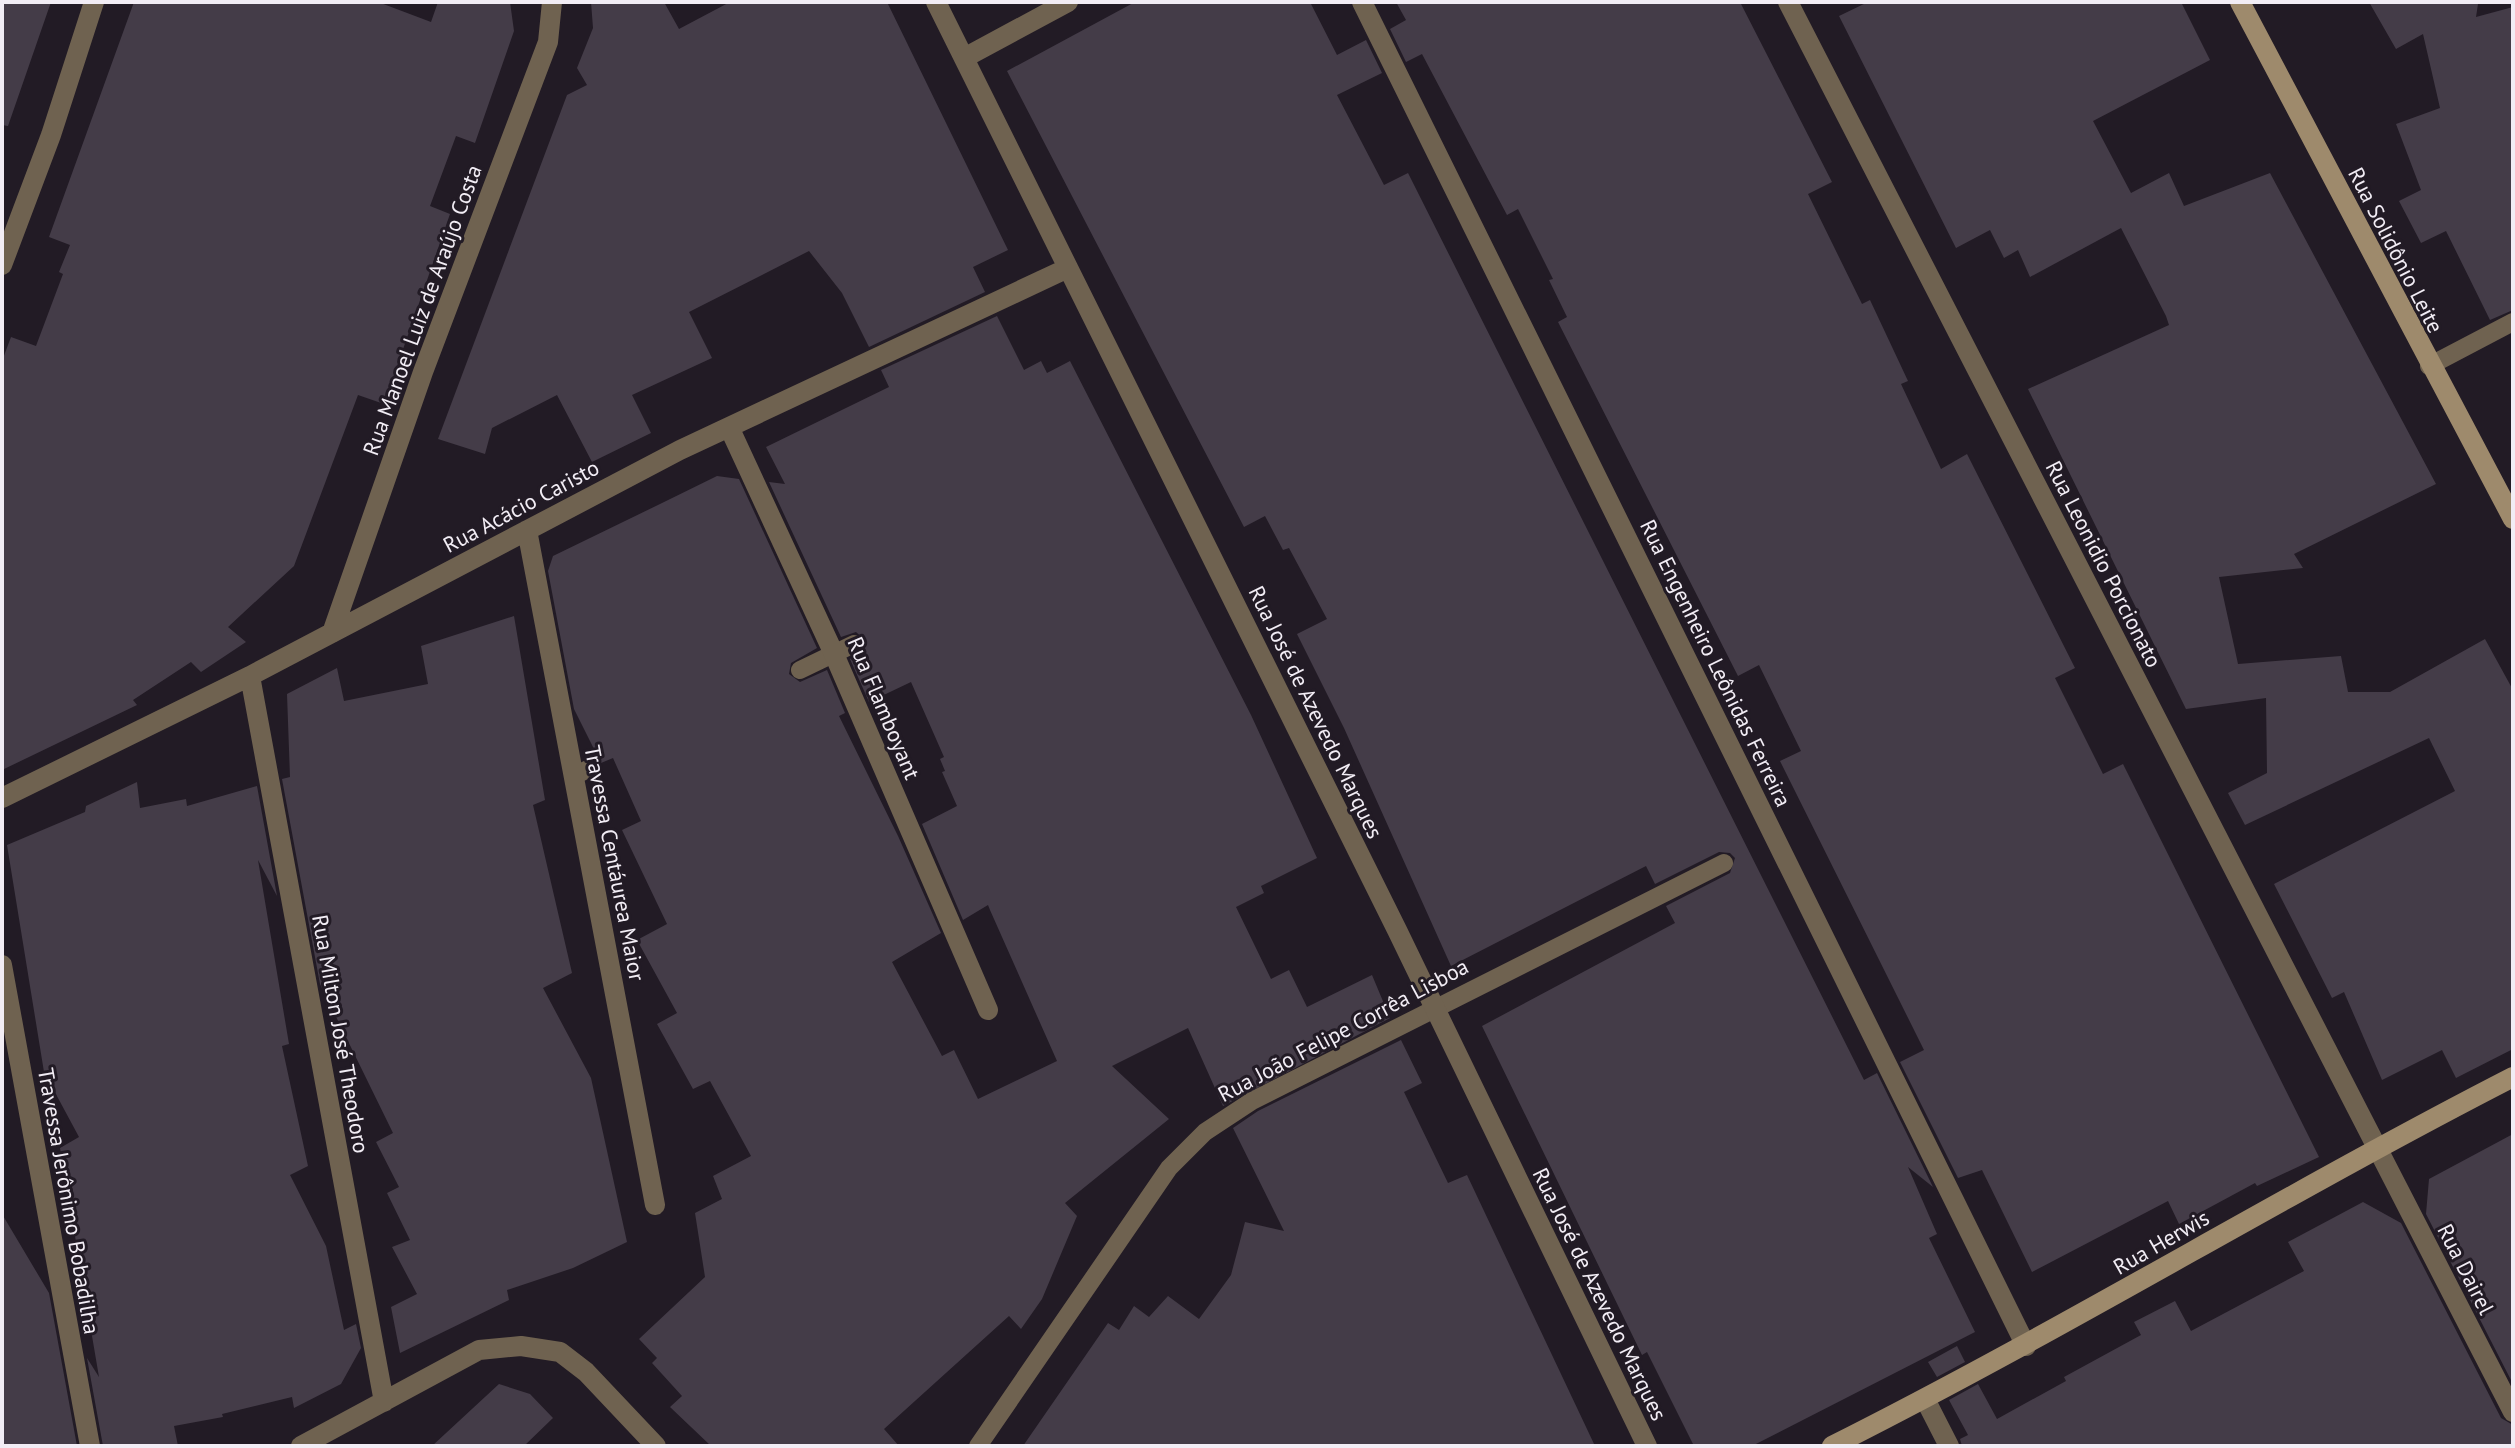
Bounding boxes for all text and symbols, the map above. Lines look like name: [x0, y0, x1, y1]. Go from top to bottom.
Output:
street label: Rua Manoel Luiz de Araújo Costa: [356, 161, 488, 459]
street label: Rua Solidônio Leite: [2342, 163, 2450, 337]
street label: Rua Acácio Caristo: [438, 453, 604, 559]
street label: Rua Leonidio Porcionato: [2040, 456, 2168, 672]
street label: Rua Engenheiro Leônidas Ferreira: [1634, 515, 1798, 811]
street label: Rua José de Azevedo Marques: [1243, 581, 1389, 843]
street label: Rua Flamboyant: [841, 632, 927, 784]
street label: Travessa Centáurea Maior: [578, 743, 652, 984]
street label: Rua Milton José Theodoro: [306, 912, 376, 1156]
street label: Rua João Felipe Corrêa Lisboa: [1213, 952, 1473, 1108]
street label: Travessa Jerônimo Bobadilha: [32, 1066, 106, 1336]
street label: Rua José de Azevedo Marques: [1527, 1163, 1673, 1425]
street label: Rua Herwis: [2108, 1203, 2214, 1281]
street label: Rua Dairel: [2431, 1219, 2501, 1319]

